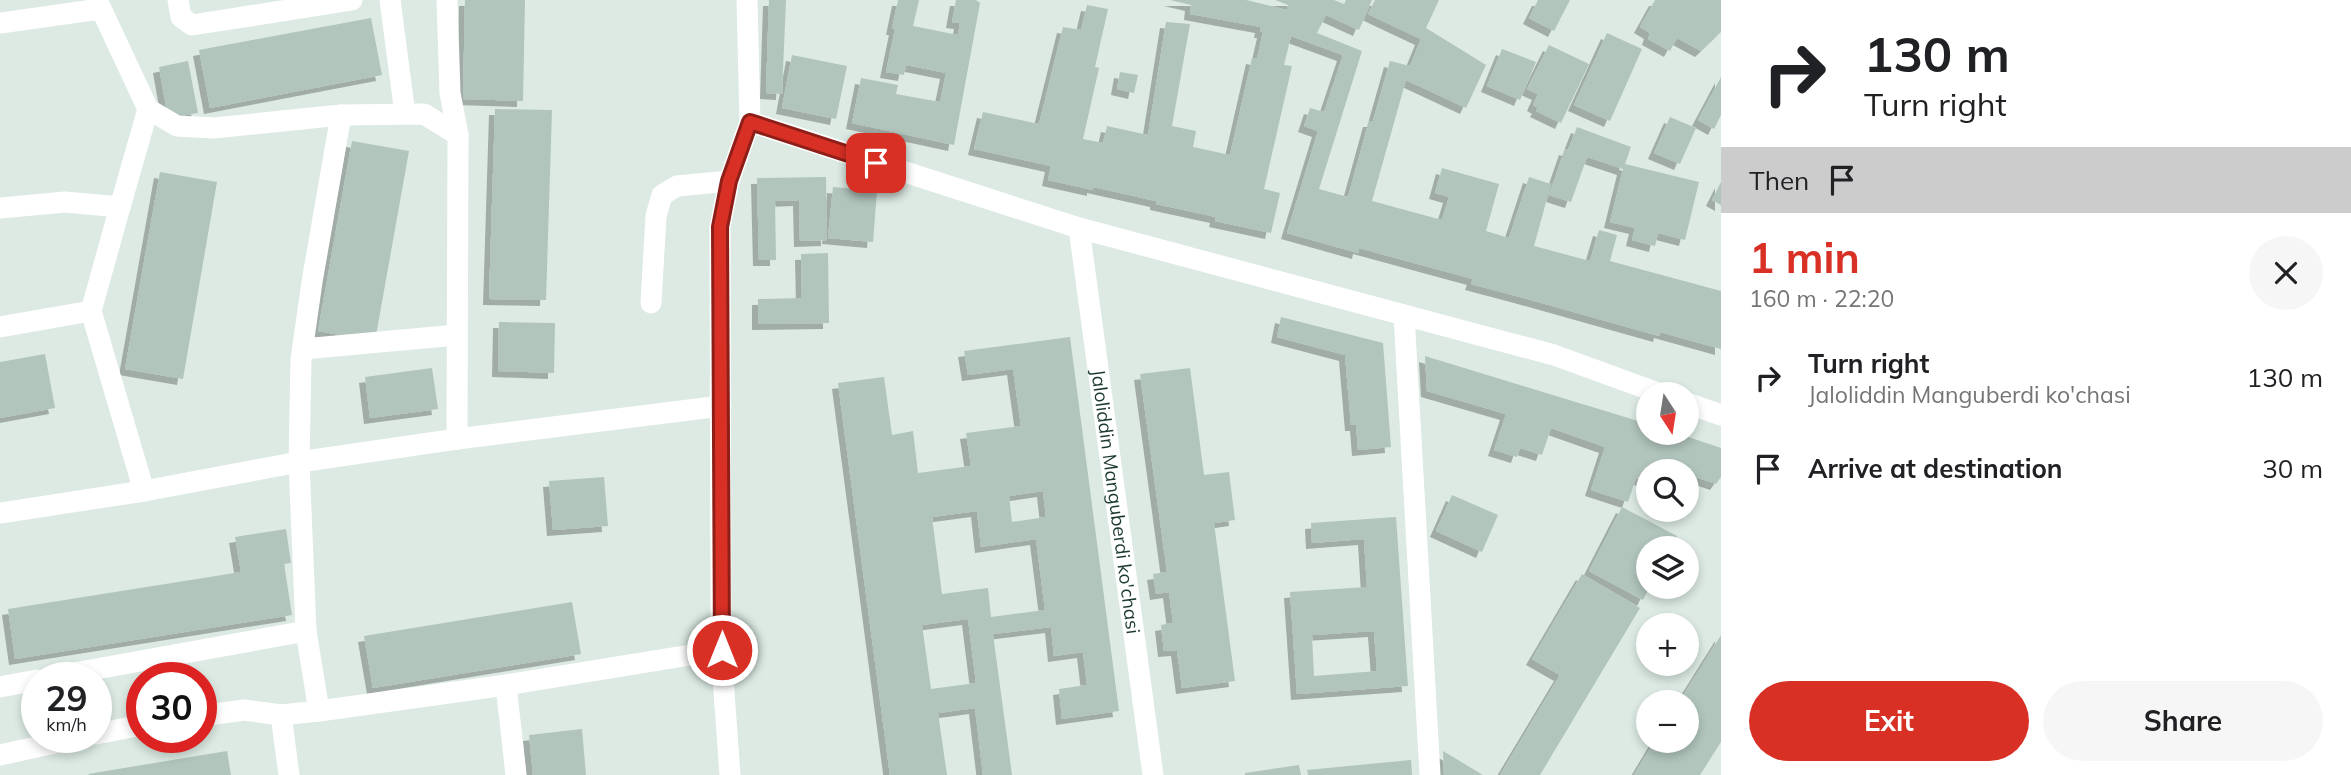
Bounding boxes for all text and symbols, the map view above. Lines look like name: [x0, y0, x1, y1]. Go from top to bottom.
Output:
text: 130 m: [1864, 23, 2010, 84]
icon: right: [1749, 28, 1840, 119]
text: Turn right: [1864, 84, 2007, 124]
pin: [846, 133, 906, 193]
icon: arrive: [857, 144, 895, 182]
icon: arrive: [1823, 161, 1861, 199]
text: Then: [1749, 164, 1809, 197]
text: 1 min: [1749, 231, 1860, 284]
button: close: [2249, 236, 2323, 310]
text: 160 m · 22:20: [1749, 284, 1894, 313]
text: Turn right: [1808, 347, 1929, 380]
icon: right: [1749, 359, 1787, 397]
text: 130 m: [2247, 361, 2323, 394]
street label: Jaloliddin Manguberdi ko'chasi: [1086, 368, 1146, 635]
text: Jaloliddin Manguberdi ko'chasi: [1808, 380, 2131, 409]
north arrow: [1636, 382, 1699, 444]
map controls: [1636, 382, 1699, 753]
icon: arrive: [1749, 450, 1787, 488]
text: Arrive at destination: [1808, 452, 2063, 485]
text: 30 m: [2262, 452, 2323, 485]
button: search: [1636, 459, 1699, 522]
button: layers: [1636, 536, 1699, 599]
position arrow: [685, 613, 759, 687]
button: +: [1636, 613, 1699, 676]
speed limit sign: 30: [126, 662, 217, 753]
text: 29: [45, 676, 88, 720]
button: Exit: [1749, 681, 2029, 761]
button: Share: [2043, 681, 2323, 761]
button: −: [1636, 690, 1699, 753]
text: km/h: [46, 713, 87, 736]

